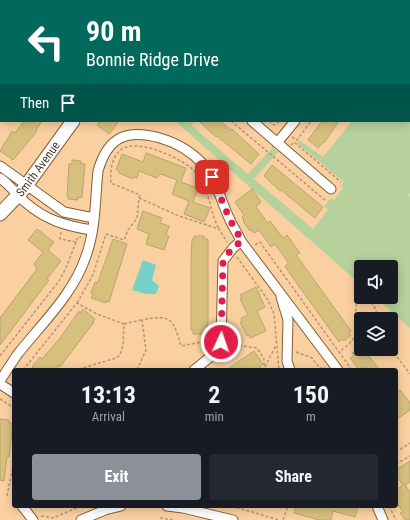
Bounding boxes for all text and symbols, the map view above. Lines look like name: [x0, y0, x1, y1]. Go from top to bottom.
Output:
text: 90 m: [86, 15, 142, 48]
icon: left: [20, 16, 72, 68]
text: Bonnie Ridge Drive: [86, 49, 219, 70]
icon: arrive: [57, 92, 79, 114]
text: Then: [20, 94, 49, 112]
street label: Smith Avenue: [13, 139, 63, 200]
pin: [195, 160, 229, 194]
icon: arrive: [201, 166, 223, 188]
map controls: [354, 260, 398, 356]
button: sound: [354, 260, 398, 304]
button: layers: [354, 312, 398, 356]
position arrow: [200, 321, 242, 363]
text: 13:13: [81, 381, 136, 409]
text: 2: [208, 381, 220, 409]
text: 150: [293, 381, 329, 409]
text: Arrival: [92, 409, 125, 424]
text: min: [205, 409, 224, 424]
text: m: [306, 409, 316, 424]
button: Exit: [32, 454, 201, 500]
button: Share: [209, 454, 378, 500]

